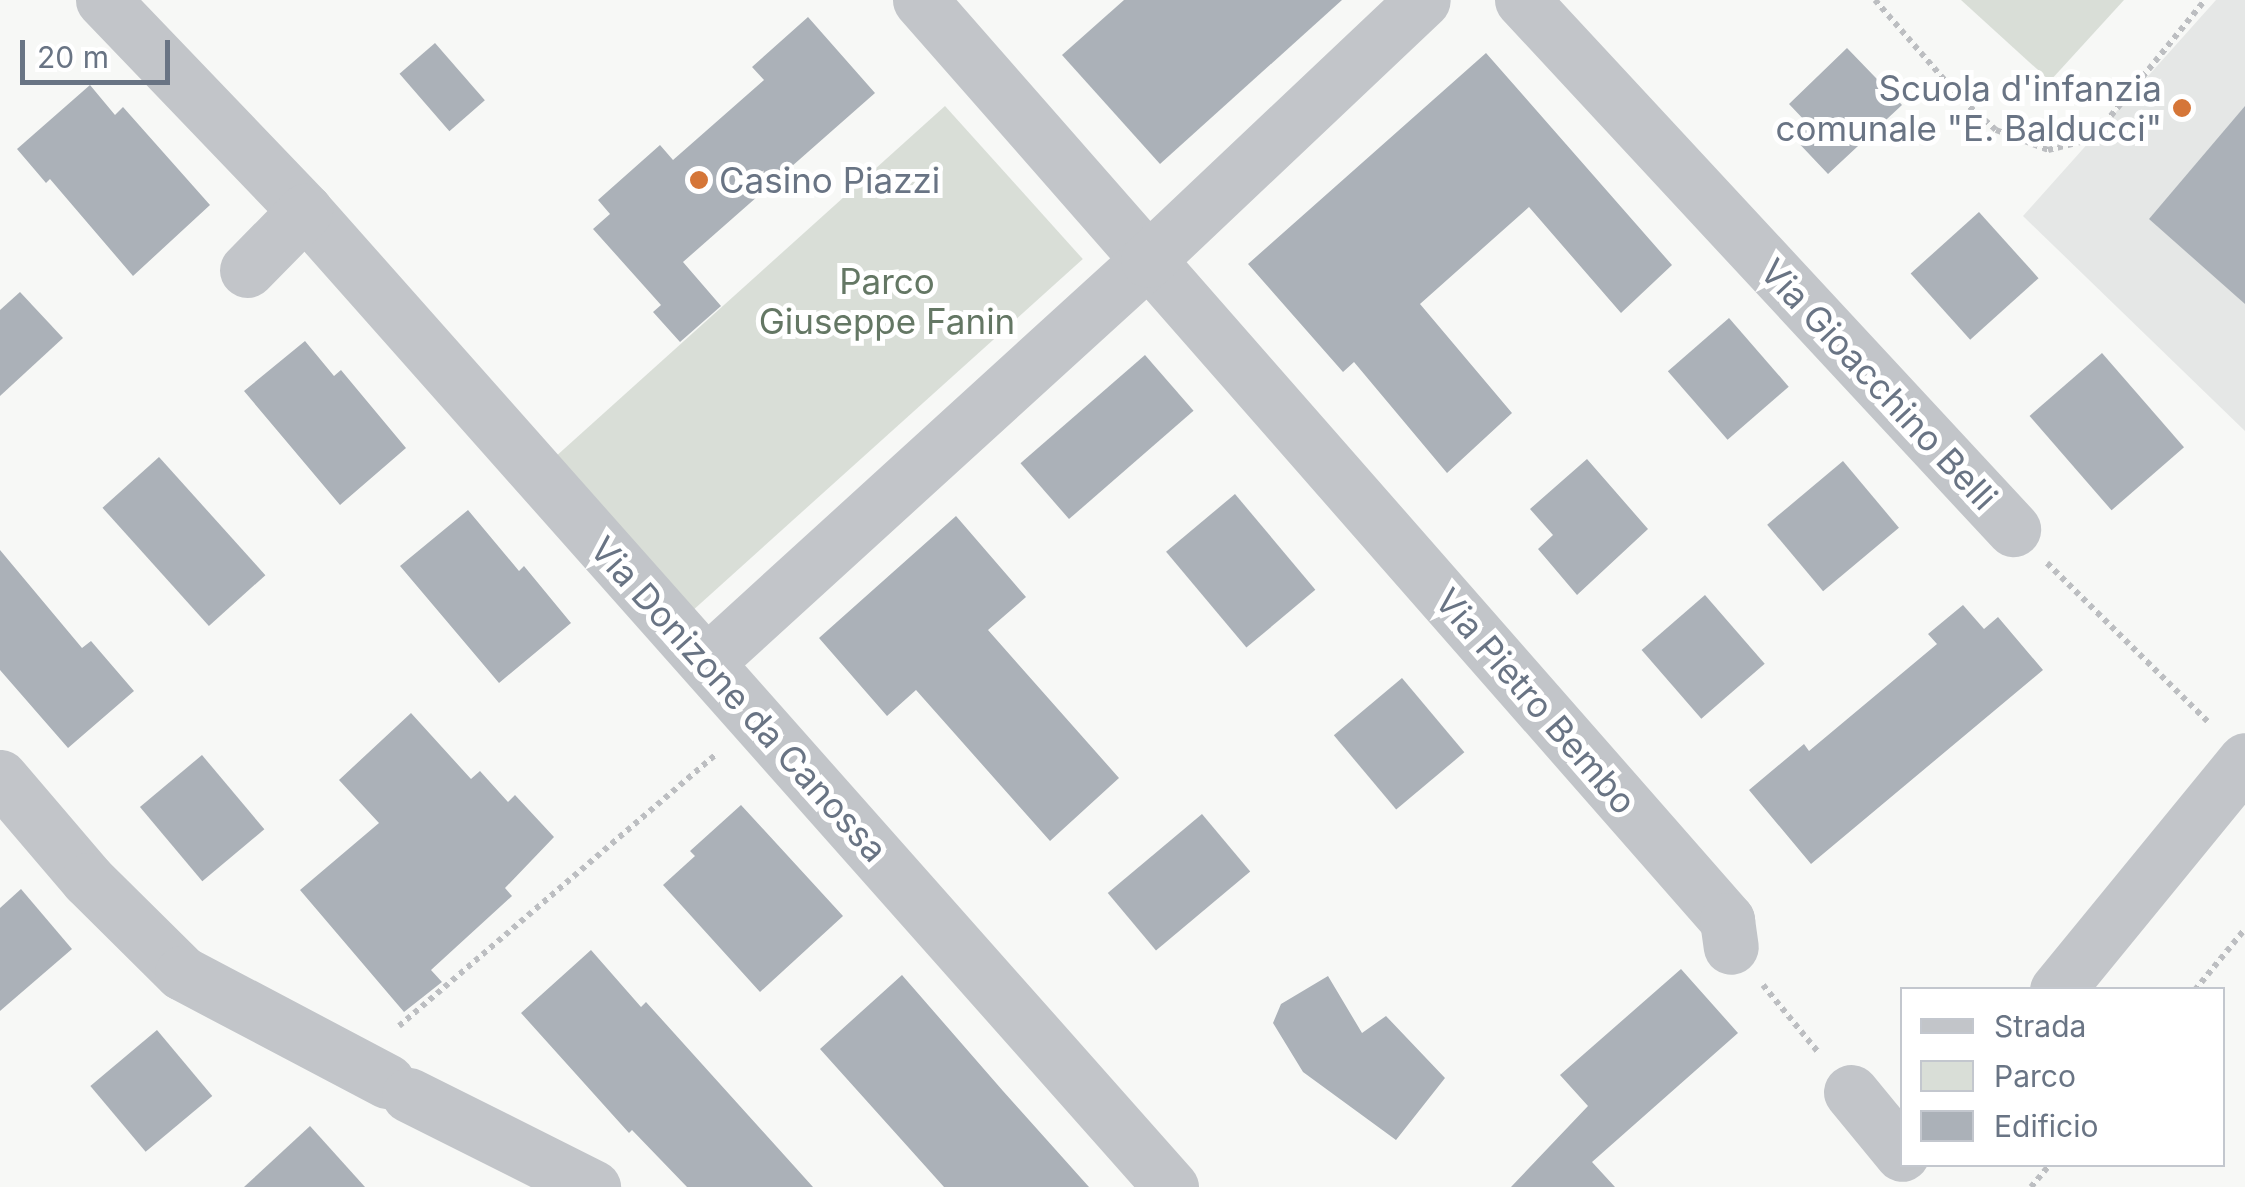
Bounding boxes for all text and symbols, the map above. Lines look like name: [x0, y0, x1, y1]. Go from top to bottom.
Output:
scale bar: [25, 20, 175, 82]
text: 20 m: [37, 39, 109, 75]
place label: Scuola d'infanzia comunale "E. Balducci": [1775, 67, 2162, 149]
marker: Scuola d'infanzia comunale "E. Balducci": [2171, 97, 2193, 119]
place label: Casino Piazzi: [719, 159, 940, 201]
marker: Casino Piazzi: [688, 169, 710, 191]
street label: Via Gioacchino Belli: [1752, 250, 2006, 518]
park label: Parco Giuseppe Fanin: [759, 260, 1015, 342]
street label: Via Donizone da Canossa: [582, 528, 896, 870]
street label: Via Pietro Bembo: [1427, 580, 1645, 822]
legend: [1900, 987, 2225, 1167]
text: Strada: [1994, 1008, 2086, 1044]
text: Parco: [1994, 1058, 2076, 1094]
text: Edificio: [1994, 1108, 2098, 1144]

